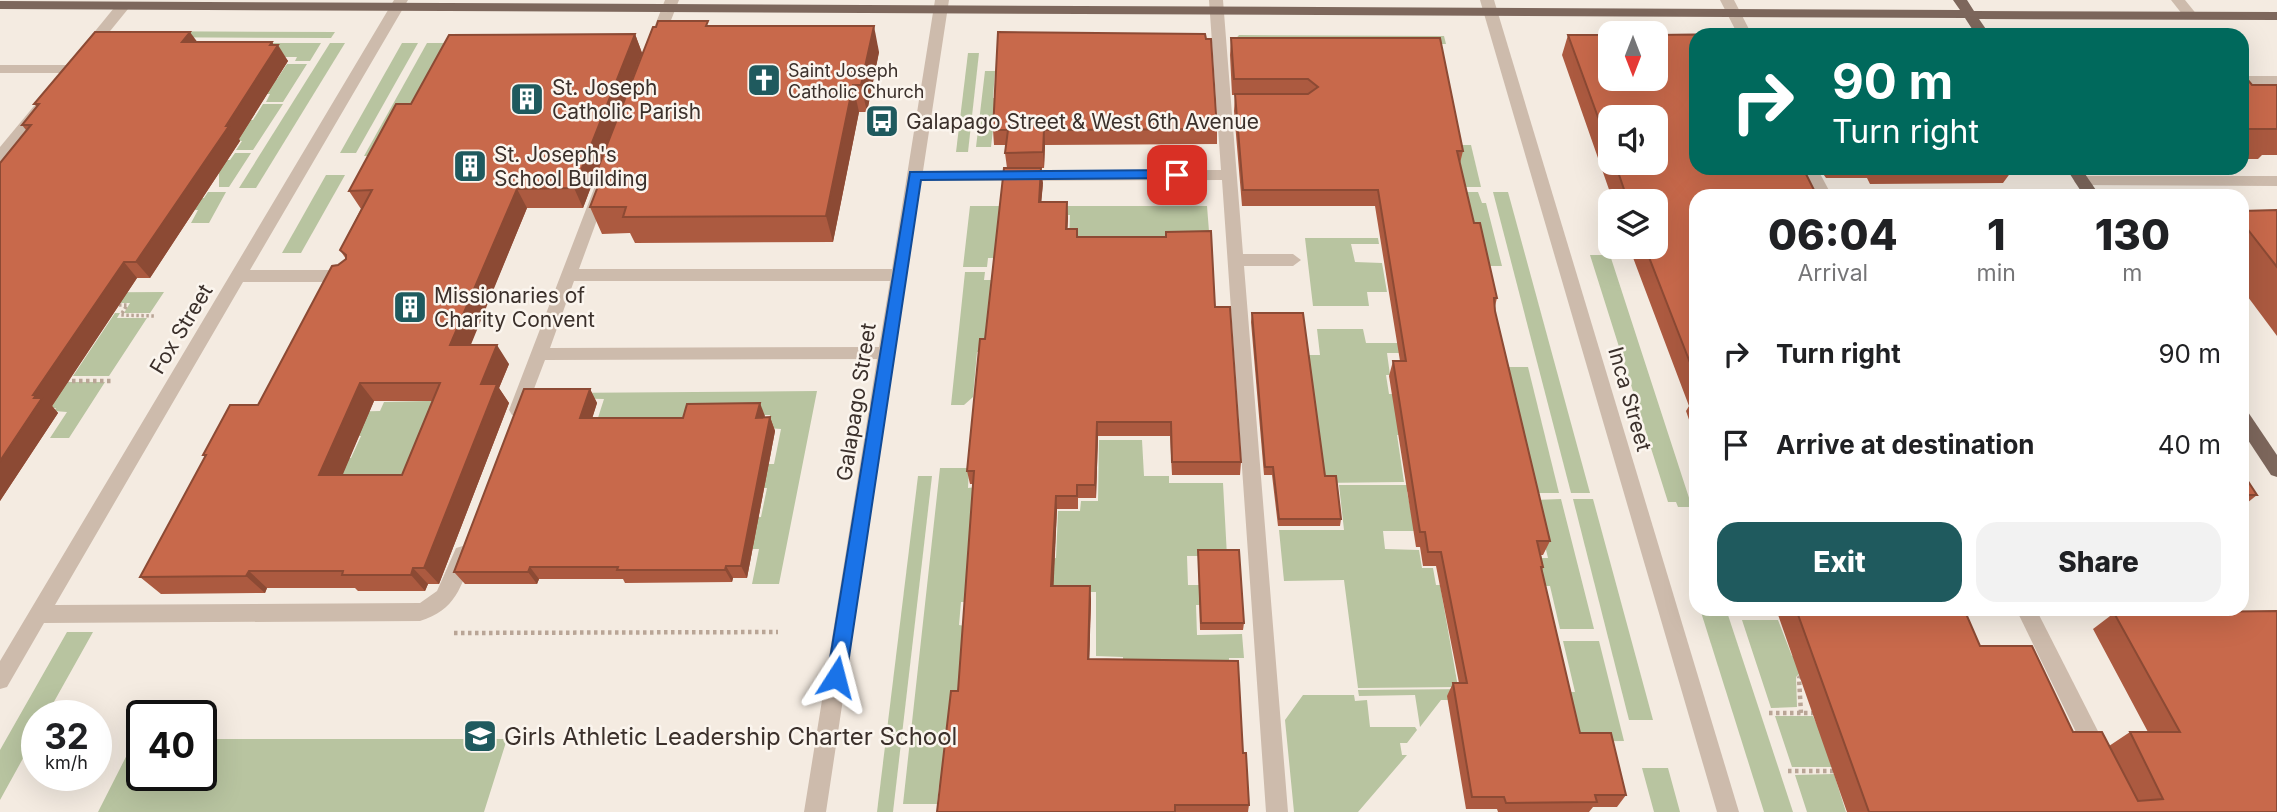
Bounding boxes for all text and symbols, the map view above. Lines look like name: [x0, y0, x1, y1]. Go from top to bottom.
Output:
north arrow: [1598, 21, 1668, 91]
map controls: [1598, 21, 1668, 259]
text: 90 m: [1832, 52, 1953, 111]
icon: right: [1717, 56, 1808, 147]
place label: Saint Joseph Catholic Church: [788, 60, 925, 102]
church icon: Saint Joseph Catholic Church: [745, 61, 783, 99]
place label: St. Joseph Catholic Parish: [552, 75, 701, 124]
building icon: St. Joseph Catholic Parish: [508, 80, 546, 118]
bus stop icon: Galapago Street & West 6th Avenue: [863, 102, 901, 140]
button: sound: [1598, 105, 1668, 175]
place label: Galapago Street & West 6th Avenue: [906, 109, 1259, 134]
text: Turn right: [1832, 112, 1979, 151]
place label: St. Joseph's School Building: [494, 142, 648, 191]
pin: [1147, 145, 1207, 205]
building icon: St. Joseph's School Building: [451, 147, 489, 185]
icon: arrive: [1158, 156, 1196, 194]
button: layers: [1598, 189, 1668, 259]
text: 06:04: [1768, 209, 1898, 260]
text: 1: [1987, 209, 2005, 260]
text: 130: [2095, 209, 2170, 260]
text: Arrival: [1797, 259, 1868, 287]
text: min: [1977, 259, 2016, 287]
text: m: [2122, 259, 2142, 287]
street label: Fox Street: [144, 279, 218, 378]
place label: Missionaries of Charity Convent: [434, 283, 595, 332]
building icon: Missionaries of Charity Convent: [391, 288, 429, 326]
street label: Galapago Street: [831, 321, 881, 483]
icon: right: [1717, 335, 1755, 373]
text: Turn right: [1776, 338, 1901, 369]
text: 90 m: [2158, 338, 2221, 369]
street label: Inca Street: [1603, 344, 1657, 454]
icon: arrive: [1717, 426, 1755, 464]
text: Arrive at destination: [1776, 429, 2035, 460]
text: 40 m: [2158, 429, 2221, 460]
button: Exit: [1717, 522, 1962, 602]
button: Share: [1976, 522, 2221, 602]
position arrow: [799, 640, 873, 714]
speed limit sign: 40: [126, 700, 217, 791]
text: 32: [44, 715, 89, 757]
school or university icon: Girls Athletic Leadership Charter School: [461, 717, 499, 755]
place label: Girls Athletic Leadership Charter School: [504, 722, 957, 751]
text: km/h: [45, 752, 88, 773]

